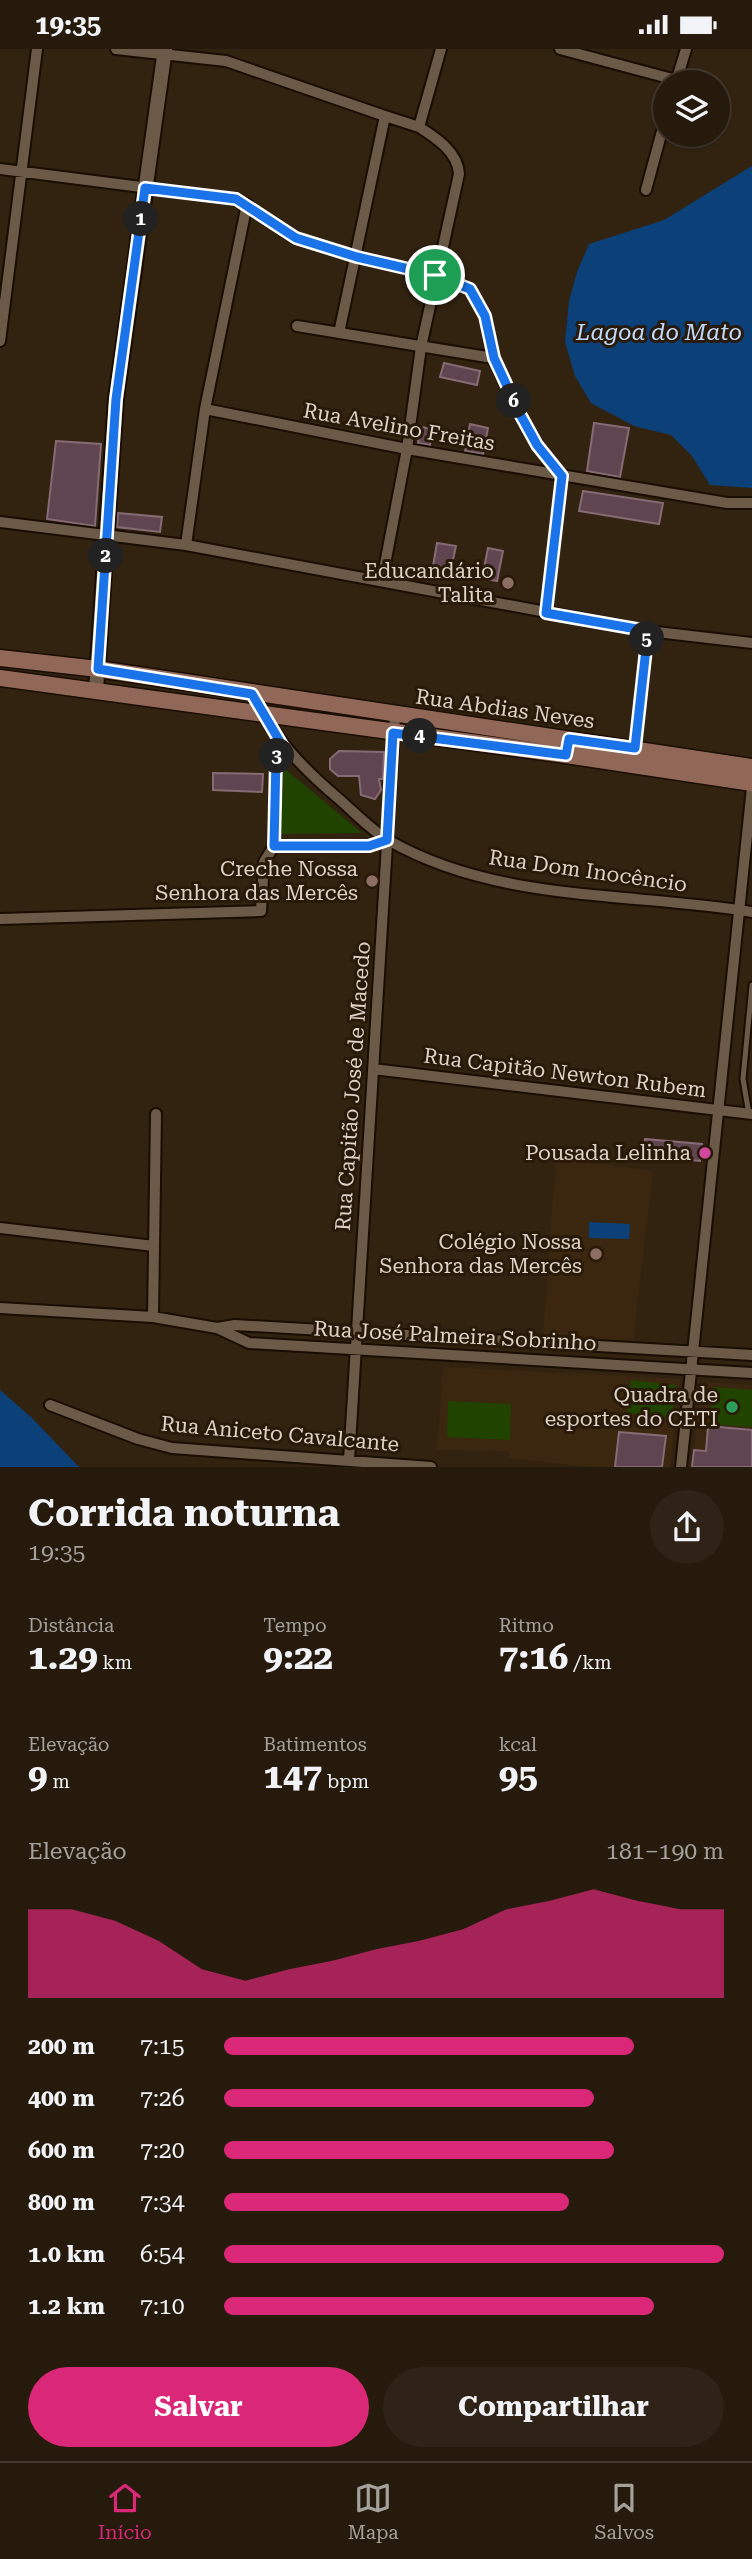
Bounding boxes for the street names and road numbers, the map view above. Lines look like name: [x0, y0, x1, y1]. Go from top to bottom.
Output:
street label: Rua Avelino Freitas: [301, 398, 497, 456]
street label: Rua Abdias Neves: [414, 685, 596, 733]
street label: Rua Dom Inocêncio: [487, 845, 689, 897]
street label: Rua Capitão José de Macedo: [331, 940, 375, 1232]
street label: Rua Capitão Newton Rubem: [422, 1044, 708, 1102]
street label: Rua José Palmeira Sobrinho: [313, 1317, 597, 1355]
street label: Rua Aniceto Cavalcante: [160, 1412, 400, 1456]

